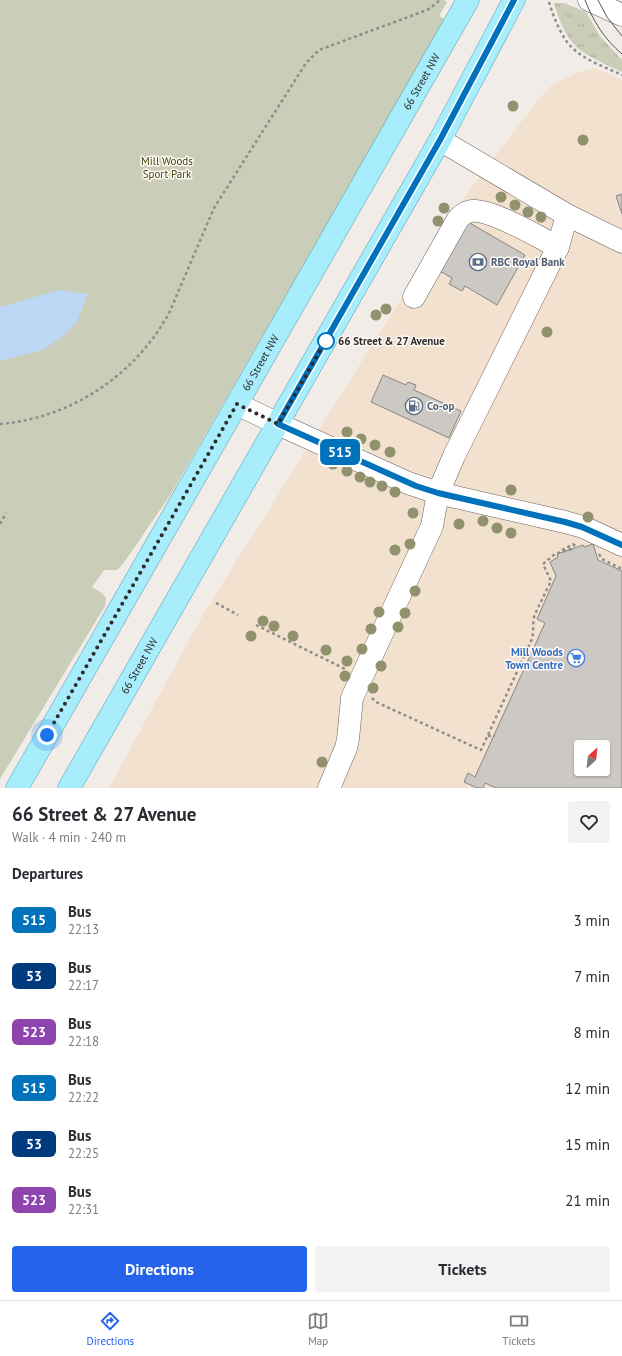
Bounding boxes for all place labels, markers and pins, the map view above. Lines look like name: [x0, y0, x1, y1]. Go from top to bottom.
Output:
bank icon: RBC Royal Bank: [468, 252, 488, 272]
place label: RBC Royal Bank: [491, 255, 565, 269]
marker: 66 Street & 27 Avenue: [317, 332, 335, 350]
place label: 66 Street & 27 Avenue: [338, 334, 445, 348]
fuel station icon: Co-op: [404, 396, 424, 416]
place label: Co-op: [427, 399, 455, 413]
place label: Mill Woods Town Centre: [505, 645, 563, 672]
supermarket icon: Mill Woods Town Centre: [566, 648, 586, 668]

